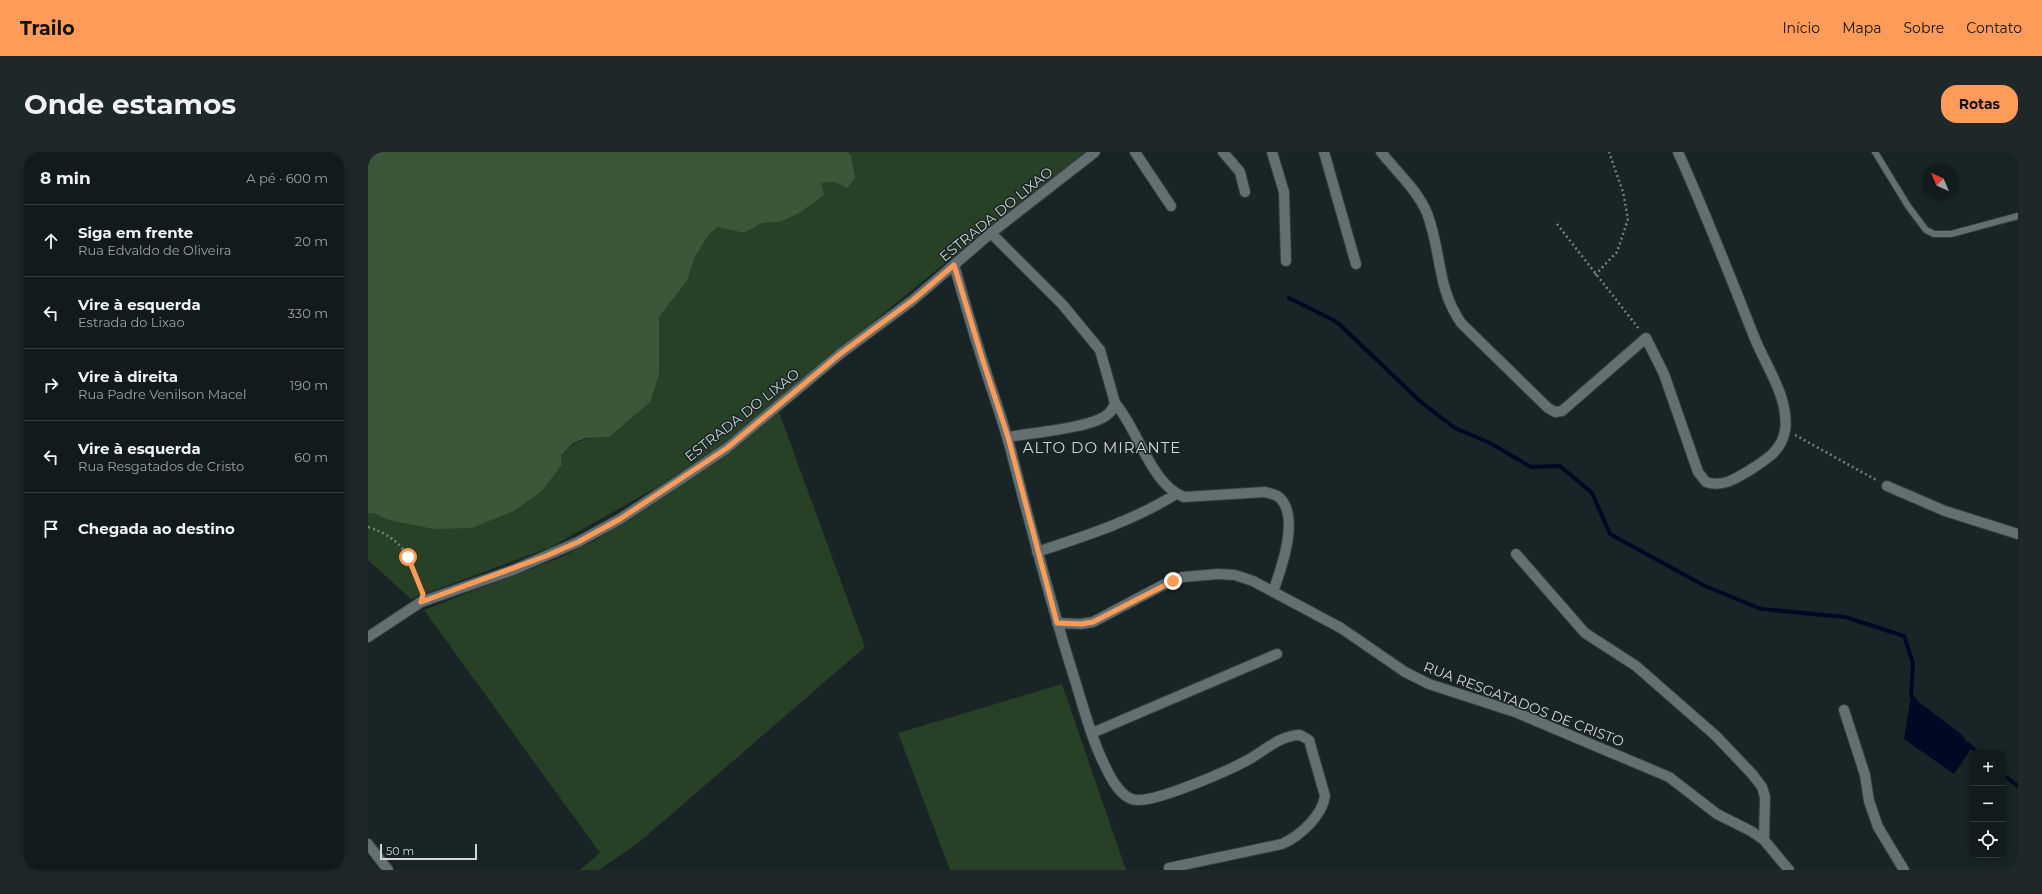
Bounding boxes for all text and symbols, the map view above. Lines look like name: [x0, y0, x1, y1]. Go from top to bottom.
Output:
text: Trailo: [20, 17, 75, 40]
text: Início: [1782, 19, 1820, 37]
text: Mapa: [1842, 19, 1882, 37]
text: Sobre: [1904, 19, 1944, 37]
text: Contato: [1966, 19, 2022, 37]
button: Rotas: [1941, 85, 2018, 123]
text: Onde estamos: [24, 87, 236, 121]
street label: ESTRADA DO LIXAO: [936, 163, 1057, 265]
north arrow: [1922, 164, 1958, 200]
text: 8 min: [40, 168, 91, 188]
text: A pé · 600 m: [246, 170, 328, 186]
text: Siga em frente: [78, 223, 193, 242]
icon: ahead: [40, 230, 62, 252]
text: 20 m: [295, 233, 328, 249]
text: Rua Edvaldo de Oliveira: [78, 242, 231, 258]
text: Vire à esquerda: [78, 295, 201, 314]
icon: left: [40, 302, 62, 324]
text: 330 m: [288, 305, 328, 321]
text: Estrada do Lixao: [78, 314, 185, 330]
street label: ESTRADA DO LIXAO: [681, 364, 803, 465]
text: Vire à direita: [78, 367, 178, 386]
icon: right: [40, 374, 62, 396]
text: 190 m: [290, 377, 328, 393]
text: Rua Padre Venilson Macel: [78, 386, 246, 402]
district label: ALTO DO MIRANTE: [1023, 438, 1181, 457]
text: Vire à esquerda: [78, 439, 201, 458]
icon: left: [40, 446, 62, 468]
text: 60 m: [294, 449, 328, 465]
text: Rua Resgatados de Cristo: [78, 458, 244, 474]
icon: arrive: [40, 518, 62, 540]
text: Chegada ao destino: [78, 519, 235, 538]
route start: [399, 548, 417, 566]
route end: [1164, 572, 1182, 590]
street label: RUA RESGATADOS DE CRISTO: [1421, 657, 1627, 751]
map controls: [1970, 750, 2006, 858]
button: +: [1970, 750, 2006, 786]
button: −: [1970, 786, 2006, 822]
button: locate: [1970, 822, 2006, 858]
scale bar: [380, 842, 477, 861]
text: 50 m: [386, 844, 414, 858]

